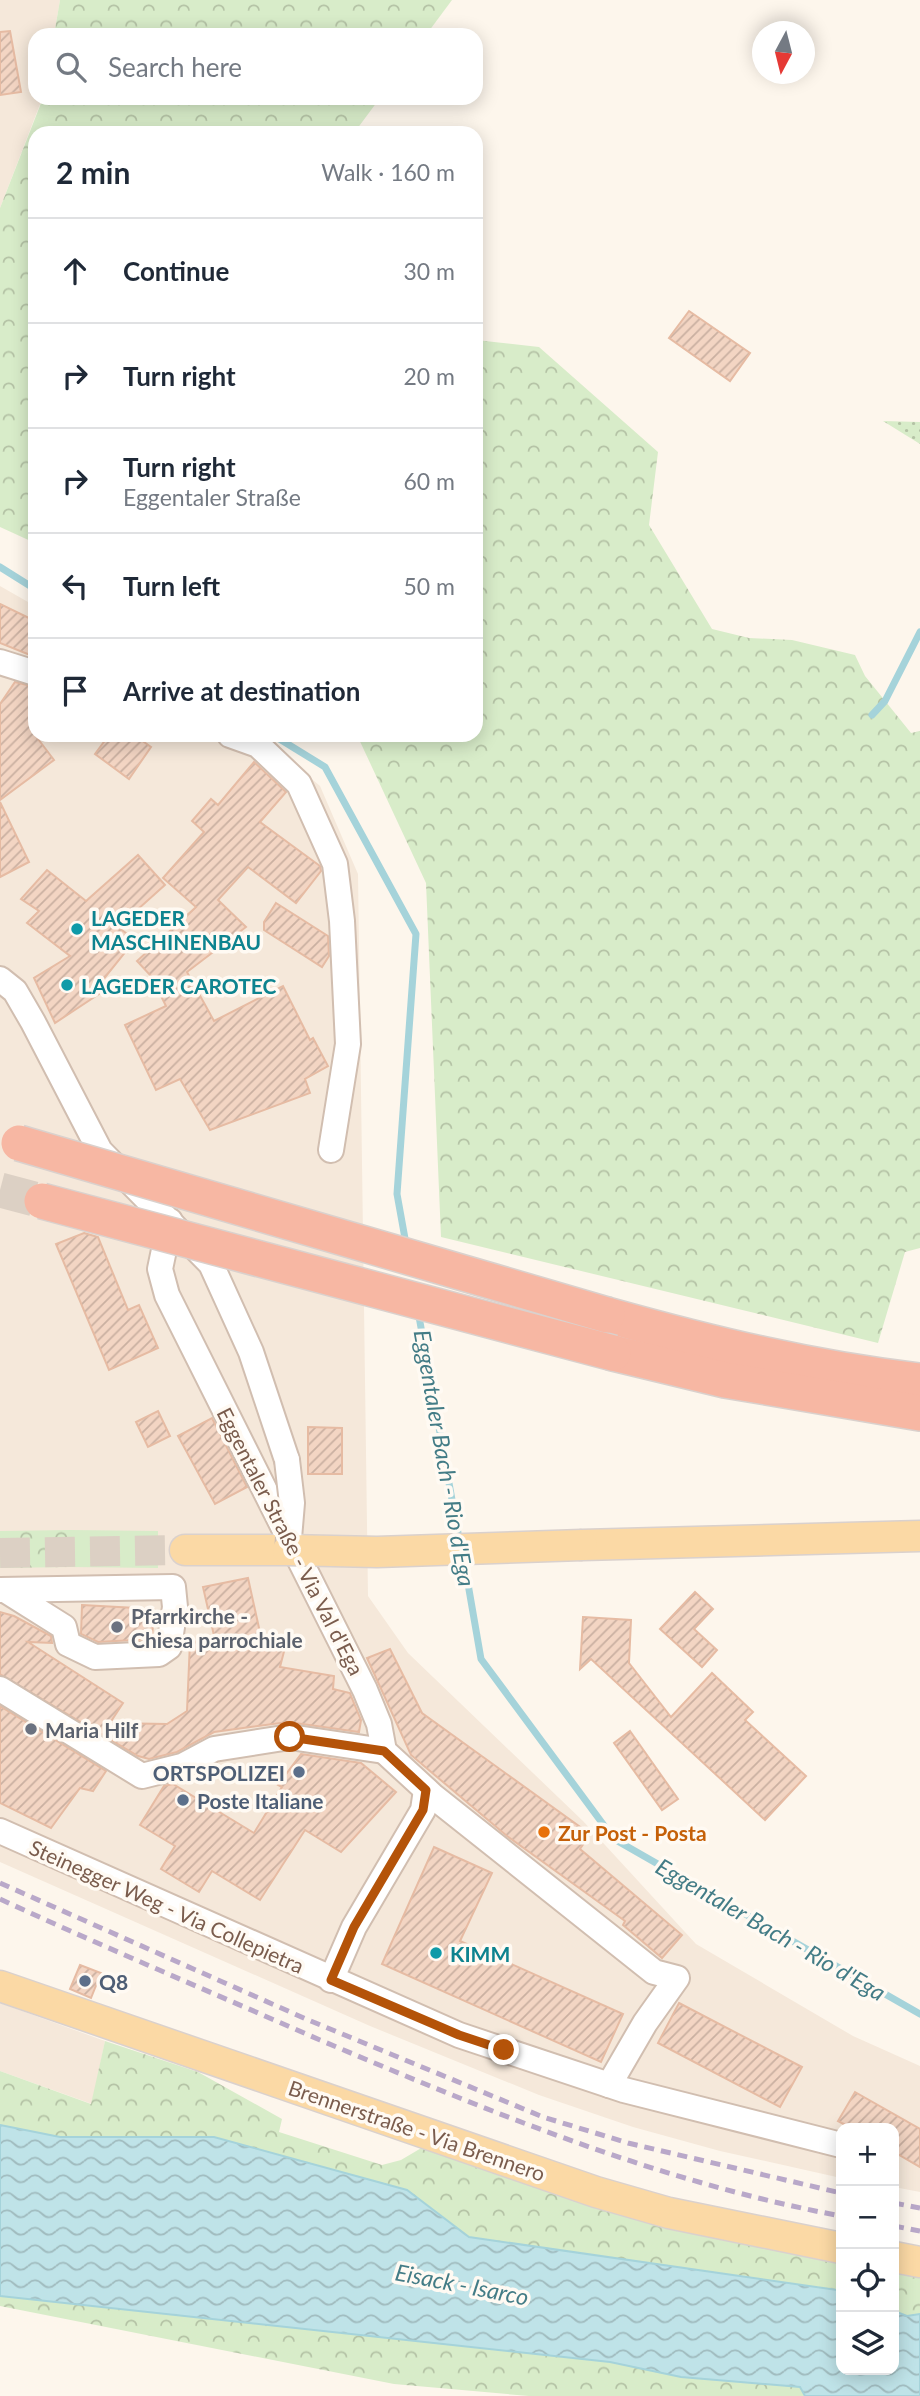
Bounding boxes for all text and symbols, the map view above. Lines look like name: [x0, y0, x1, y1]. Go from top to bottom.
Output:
north arrow: [752, 21, 815, 84]
search box: [28, 28, 483, 105]
icon: search: [52, 48, 90, 86]
text: Search here: [108, 51, 242, 83]
text: 2 min: [56, 154, 130, 190]
text: Walk · 160 m: [321, 158, 455, 186]
icon: ahead: [56, 252, 94, 290]
text: Continue: [123, 255, 229, 287]
text: 30 m: [404, 257, 455, 285]
icon: right: [56, 357, 94, 395]
text: Turn right: [123, 360, 236, 392]
text: 20 m: [404, 362, 455, 390]
text: Turn right: [123, 451, 236, 483]
icon: right: [56, 462, 94, 500]
text: 60 m: [404, 467, 455, 495]
text: Eggentaler Straße: [123, 483, 301, 511]
icon: left: [56, 567, 94, 605]
text: Turn left: [123, 570, 220, 602]
text: 50 m: [404, 572, 455, 600]
icon: arrive: [56, 672, 94, 710]
text: Arrive at destination: [123, 675, 360, 707]
place label: LAGEDER MASCHINENBAU: [91, 905, 261, 954]
marker: LAGEDER MASCHINENBAU: [69, 921, 85, 937]
place label: LAGEDER CAROTEC: [81, 973, 277, 998]
marker: LAGEDER CAROTEC: [59, 977, 75, 993]
water label: Eggentaler Bach - Rio d'Ega: [409, 1327, 481, 1589]
street label: Eggentaler Straße - Via Val d'Ega: [212, 1403, 370, 1679]
place label: Pfarrkirche - Chiesa parrochiale: [131, 1603, 303, 1652]
marker: Pfarrkirche - Chiesa parrochiale: [109, 1619, 125, 1635]
place label: Maria Hilf: [45, 1717, 139, 1742]
marker: Maria Hilf: [23, 1721, 39, 1737]
route start: [274, 1721, 305, 1752]
place label: ORTSPOLIZEI: [153, 1760, 285, 1785]
marker: ORTSPOLIZEI: [291, 1764, 307, 1780]
place label: Poste Italiane: [197, 1788, 324, 1813]
marker: Poste Italiane: [175, 1792, 191, 1808]
place label: Zur Post - Posta: [558, 1820, 707, 1845]
marker: Zur Post - Posta: [536, 1824, 552, 1840]
street label: Steinegger Weg - Via Collepietra: [26, 1834, 308, 1978]
water label: Eggentaler Bach - Rio d'Ega: [651, 1852, 891, 2006]
place label: KIMM: [450, 1941, 510, 1966]
marker: KIMM: [428, 1945, 444, 1961]
place label: Q8: [99, 1969, 128, 1994]
marker: Q8: [77, 1973, 93, 1989]
route end: [488, 2034, 519, 2065]
street label: Brennerstraße - Via Brennero: [285, 2074, 549, 2186]
map controls: [836, 2123, 899, 2375]
button: +: [836, 2123, 899, 2186]
button: −: [836, 2186, 899, 2249]
button: locate: [836, 2249, 899, 2312]
water label: Eisack - Isarco: [393, 2257, 531, 2311]
button: layers: [836, 2312, 899, 2375]

